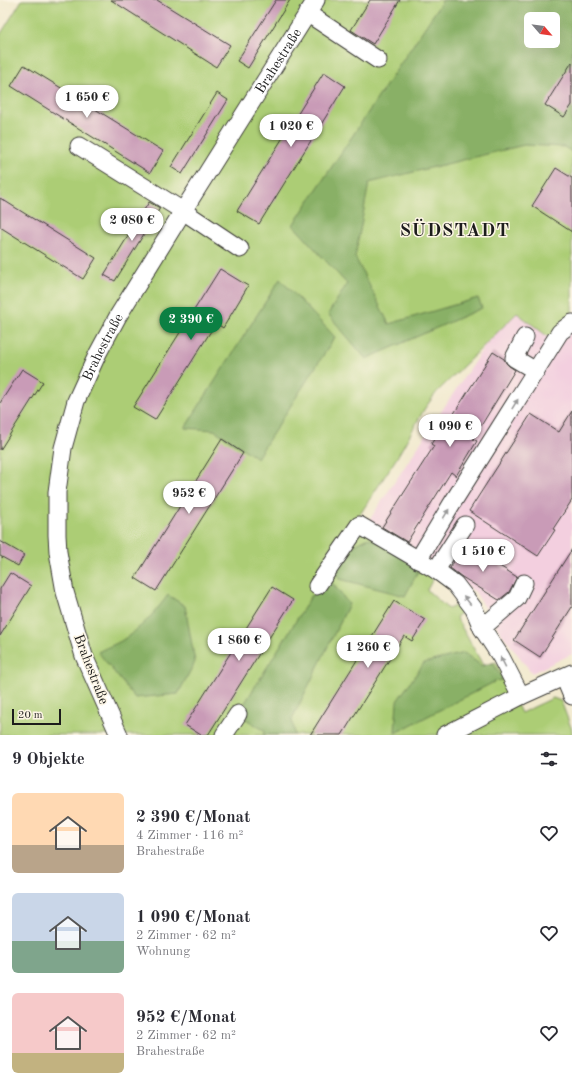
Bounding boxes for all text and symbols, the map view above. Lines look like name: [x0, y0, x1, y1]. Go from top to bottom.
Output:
north arrow: [524, 12, 560, 48]
map controls: [524, 12, 560, 48]
street label: Brahestraße: [253, 26, 304, 96]
pin: 1 650 €: [50, 85, 124, 119]
text: 1 650 €: [65, 91, 109, 104]
pin: 1 020 €: [254, 114, 328, 148]
text: 1 020 €: [269, 120, 313, 133]
pin: 2 080 €: [95, 208, 169, 242]
text: 2 080 €: [110, 214, 154, 227]
district label: SÜDSTADT: [400, 218, 510, 240]
pin: 2 390 €: [154, 307, 228, 341]
street label: Brahestraße: [80, 311, 126, 383]
text: 2 390 €: [169, 313, 213, 326]
one-way arrow: [511, 399, 519, 410]
pin: 1 090 €: [413, 414, 487, 448]
text: 1 090 €: [428, 420, 472, 433]
pin: 952 €: [161, 481, 217, 515]
text: 952 €: [172, 487, 206, 500]
one-way arrow: [442, 508, 449, 520]
pin: 1 510 €: [446, 539, 520, 573]
text: 1 510 €: [461, 545, 505, 558]
one-way arrow: [462, 594, 471, 605]
pin: 1 860 €: [202, 628, 276, 662]
street label: Brahestraße: [71, 632, 111, 706]
text: 1 860 €: [217, 634, 261, 647]
pin: 1 260 €: [331, 635, 405, 669]
text: 1 260 €: [346, 641, 390, 654]
one-way arrow: [500, 656, 506, 667]
scale bar: [12, 707, 61, 726]
text: 20 m: [18, 710, 43, 721]
icon: filters: [538, 748, 560, 770]
text: 9 Objekte: [12, 751, 85, 768]
icon: home: [44, 809, 92, 857]
text: 2 390 €/Monat: [136, 809, 250, 826]
icon: heart: [538, 822, 560, 844]
text: 4 Zimmer · 116 m²: [136, 829, 244, 842]
text: Brahestraße: [136, 845, 205, 858]
icon: home: [44, 909, 92, 957]
text: 1 090 €/Monat: [136, 909, 250, 926]
icon: heart: [538, 922, 560, 944]
text: 2 Zimmer · 62 m²: [136, 929, 236, 942]
text: Wohnung: [136, 945, 190, 958]
icon: home: [44, 1009, 92, 1057]
text: 952 €/Monat: [136, 1009, 236, 1026]
icon: heart: [538, 1022, 560, 1044]
text: 2 Zimmer · 62 m²: [136, 1029, 236, 1042]
text: Brahestraße: [136, 1045, 205, 1058]

